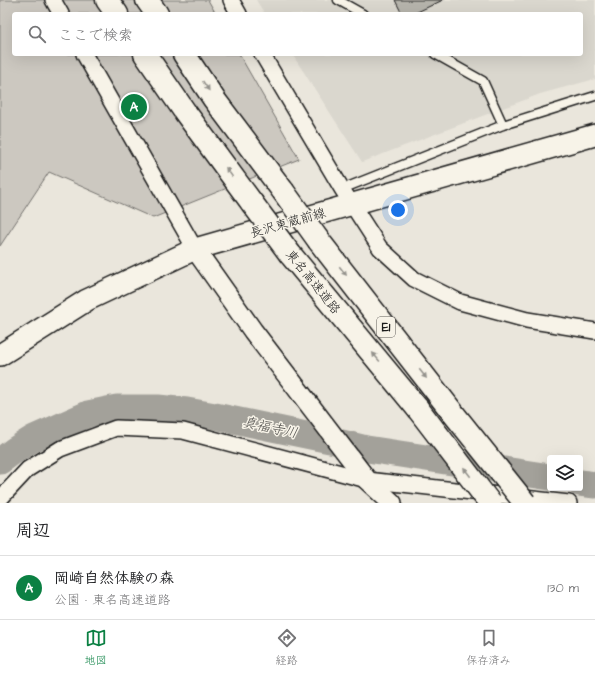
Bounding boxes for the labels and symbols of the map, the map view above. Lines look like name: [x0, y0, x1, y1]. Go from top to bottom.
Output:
one-way arrow: [202, 81, 210, 91]
pin: A: [121, 92, 147, 122]
one-way arrow: [225, 166, 233, 177]
your location: [388, 200, 408, 220]
street label: 長沢東蔵前線: [248, 203, 329, 242]
street label: 東名高速道路: [281, 246, 345, 318]
one-way arrow: [338, 266, 347, 277]
road number: E1: [377, 317, 395, 337]
one-way arrow: [371, 352, 380, 362]
one-way arrow: [418, 368, 427, 379]
water label: 真福寺川: [241, 412, 299, 444]
one-way arrow: [463, 467, 471, 477]

